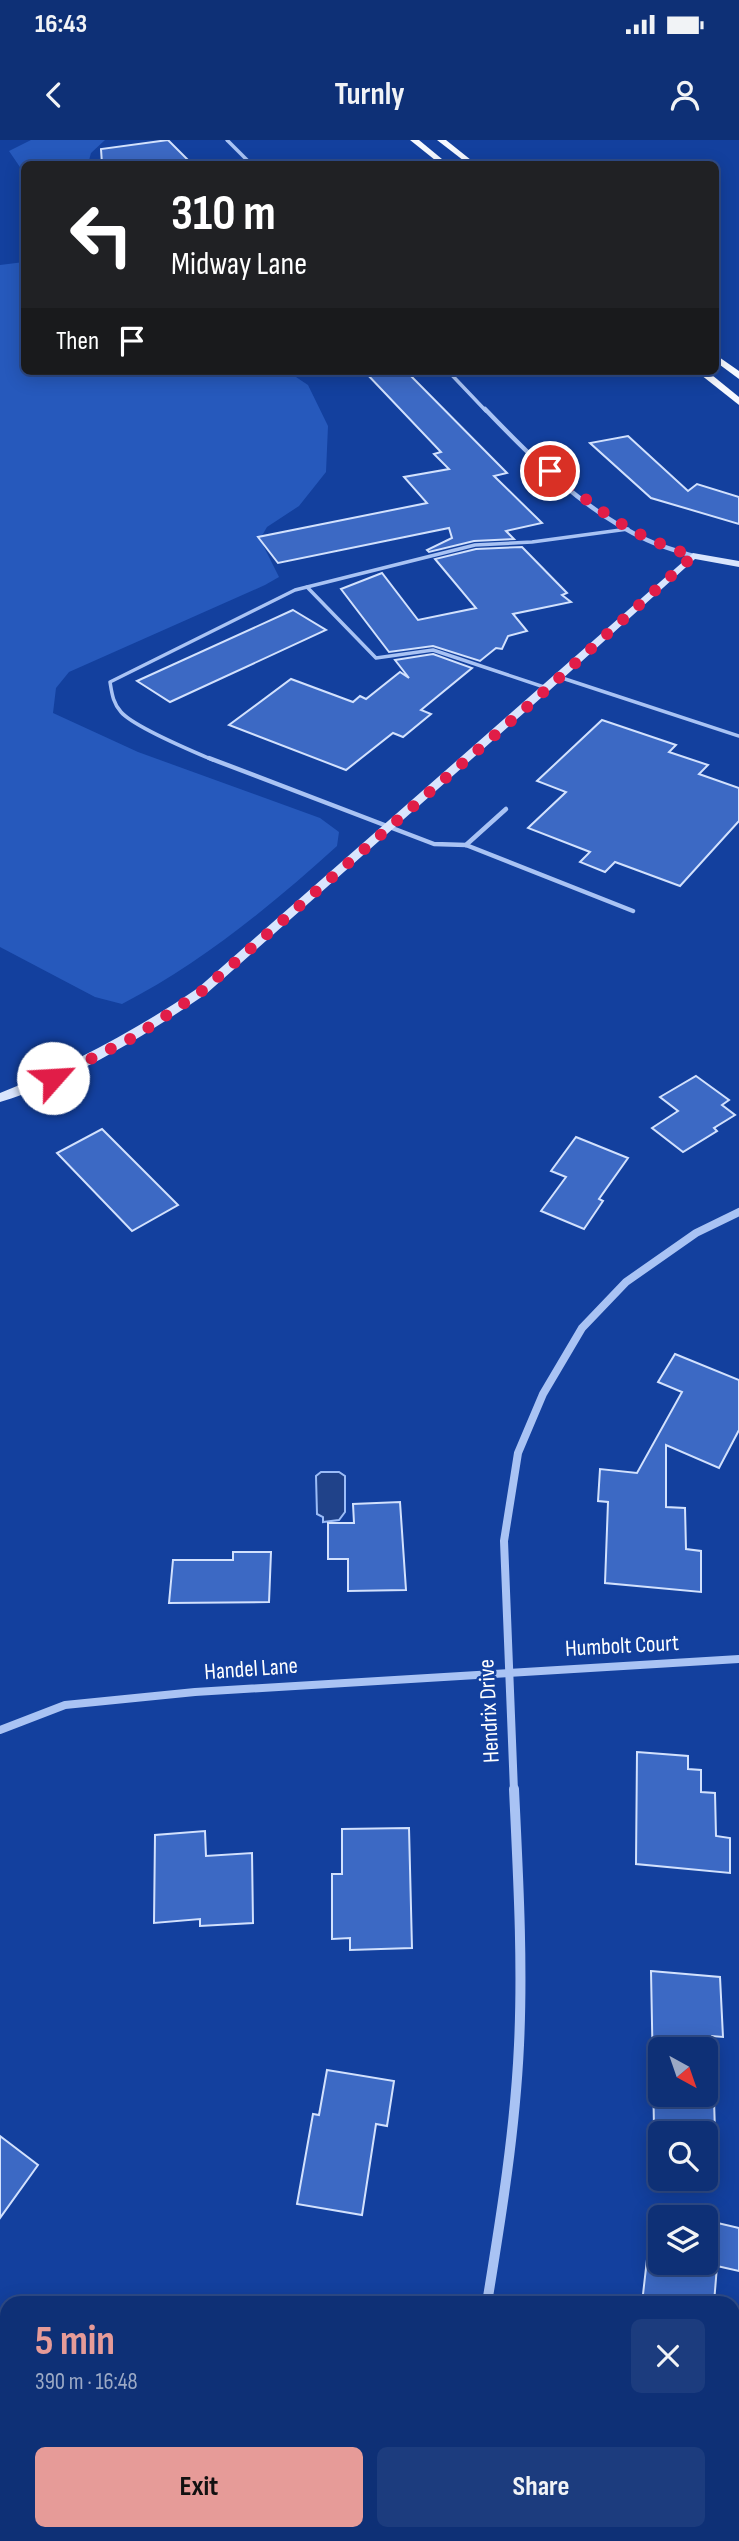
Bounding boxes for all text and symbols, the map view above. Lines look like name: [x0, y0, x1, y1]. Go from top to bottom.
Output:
text: 16:43: [35, 9, 87, 40]
text: Turnly: [334, 75, 405, 114]
icon: back: [35, 76, 73, 114]
icon: person: [666, 76, 704, 114]
text: 310 m: [171, 185, 276, 244]
icon: left: [56, 189, 147, 280]
text: Midway Lane: [171, 245, 307, 284]
icon: arrive: [113, 322, 151, 360]
text: Then: [56, 326, 99, 357]
pin: [520, 441, 580, 501]
icon: arrive: [531, 452, 569, 490]
position arrow: [16, 1041, 90, 1115]
street label: Humbolt Court: [564, 1629, 680, 1663]
street label: Handel Lane: [203, 1652, 299, 1686]
street label: Hendrix Drive: [472, 1658, 506, 1764]
north arrow: [648, 2037, 718, 2107]
map controls: [648, 2037, 718, 2275]
button: search: [648, 2121, 718, 2191]
button: layers: [648, 2205, 718, 2275]
text: 5 min: [35, 2316, 115, 2367]
button: close: [631, 2319, 705, 2393]
text: 390 m · 16:48: [35, 2368, 138, 2396]
button: Exit: [35, 2447, 363, 2527]
button: Share: [377, 2447, 705, 2527]

